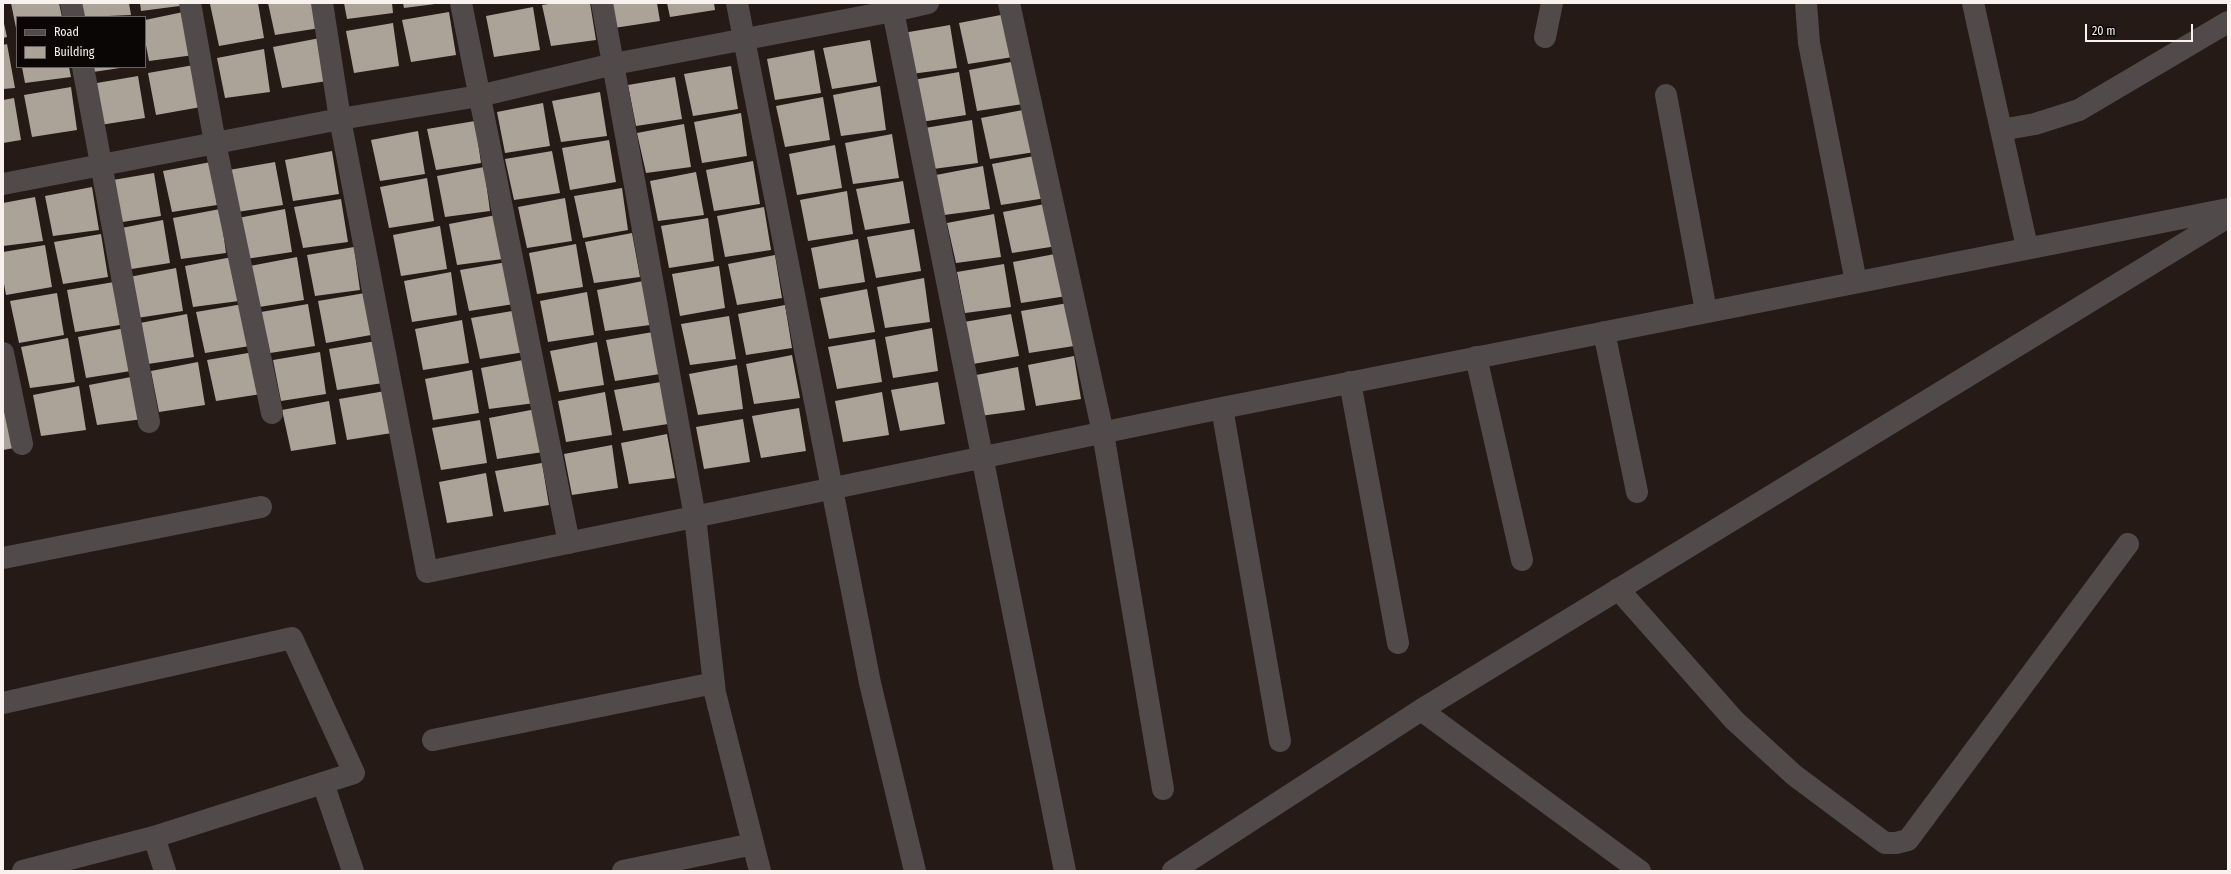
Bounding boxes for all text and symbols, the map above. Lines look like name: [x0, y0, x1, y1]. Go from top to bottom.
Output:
legend: [16, 16, 146, 68]
scale bar: [2087, 16, 2195, 42]
text: 20 m: [2092, 24, 2116, 38]
text: Road: [54, 25, 79, 39]
text: Building: [54, 45, 94, 59]

